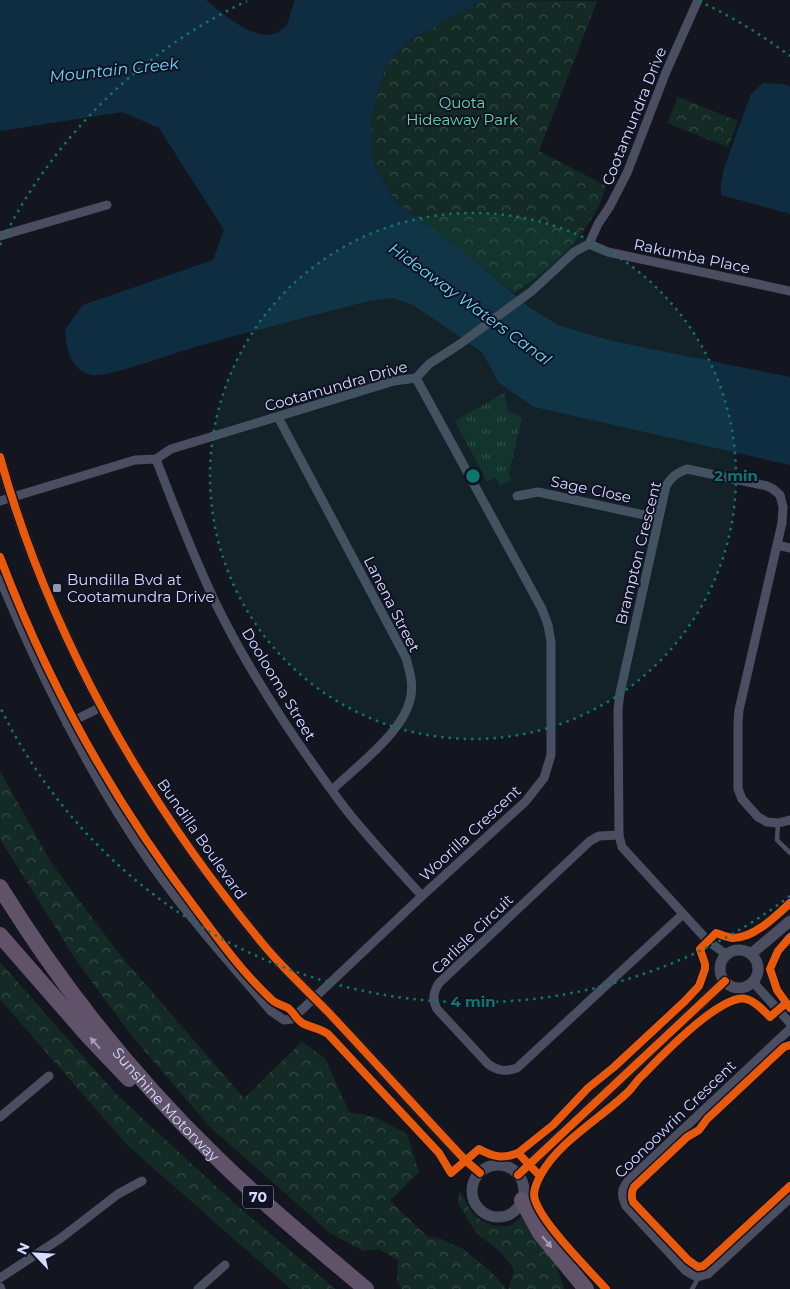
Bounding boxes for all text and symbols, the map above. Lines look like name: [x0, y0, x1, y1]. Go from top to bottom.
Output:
street label: Cootamundra Drive: [598, 44, 670, 188]
water label: Mountain Creek: [48, 54, 181, 86]
park label: Quota Hideaway Park: [406, 93, 518, 129]
street label: Rakumba Place: [632, 234, 752, 278]
water label: Hideaway Waters Canal: [385, 239, 555, 370]
street label: Cootamundra Drive: [262, 357, 410, 415]
text: 2 min: [714, 466, 758, 485]
centre of rings: [464, 467, 482, 485]
street label: Sage Close: [549, 471, 633, 507]
street label: Brampton Crescent: [611, 479, 665, 627]
street label: Lanena Street: [360, 553, 424, 655]
place label: Bundilla Bvd at Cootamundra Drive: [67, 570, 215, 606]
marker: Bundilla Bvd at Cootamundra Drive: [51, 582, 63, 594]
street label: Doolooma Street: [238, 624, 320, 744]
street label: Bundilla Boulevard: [153, 775, 251, 903]
street label: Woorilla Crescent: [415, 781, 525, 885]
street label: Carlisle Circuit: [427, 890, 517, 978]
text: 4 min: [450, 992, 496, 1011]
one-way arrow: [89, 1038, 101, 1050]
street label: Sunshine Motorway: [109, 1043, 225, 1166]
street label: Coonoowrin Crescent: [610, 1056, 740, 1182]
road number: 70: [243, 1186, 273, 1208]
north arrow: [10, 1229, 60, 1279]
one-way arrow: [542, 1235, 553, 1248]
text: N: [13, 1240, 34, 1257]

